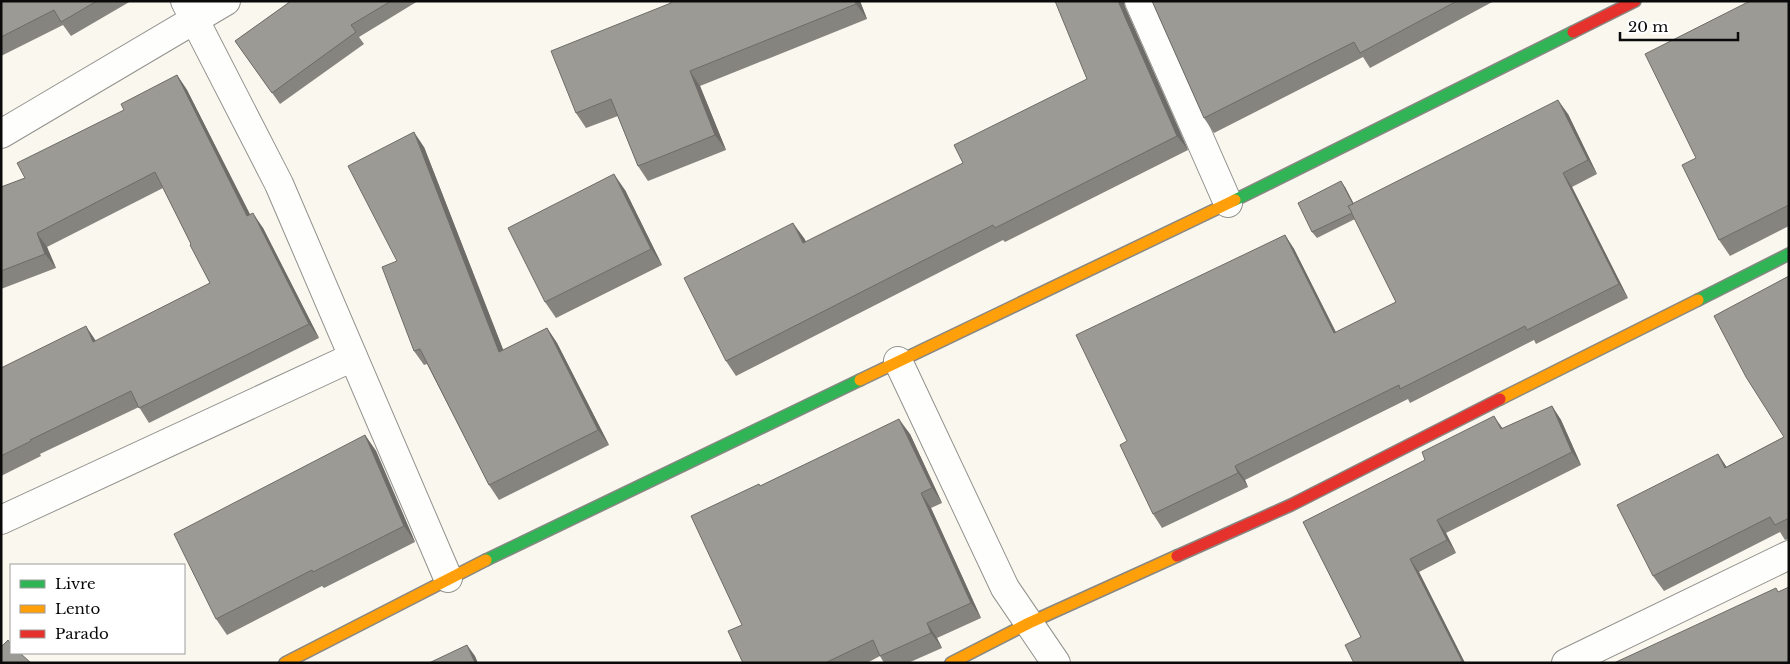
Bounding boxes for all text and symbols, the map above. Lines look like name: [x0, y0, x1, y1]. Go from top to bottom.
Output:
scale bar: [1620, 10, 1738, 42]
text: 20 m: [1628, 17, 1668, 36]
legend: [10, 564, 185, 654]
text: Livre: [55, 574, 96, 593]
text: Lento: [55, 599, 101, 618]
text: Parado: [55, 624, 109, 643]

